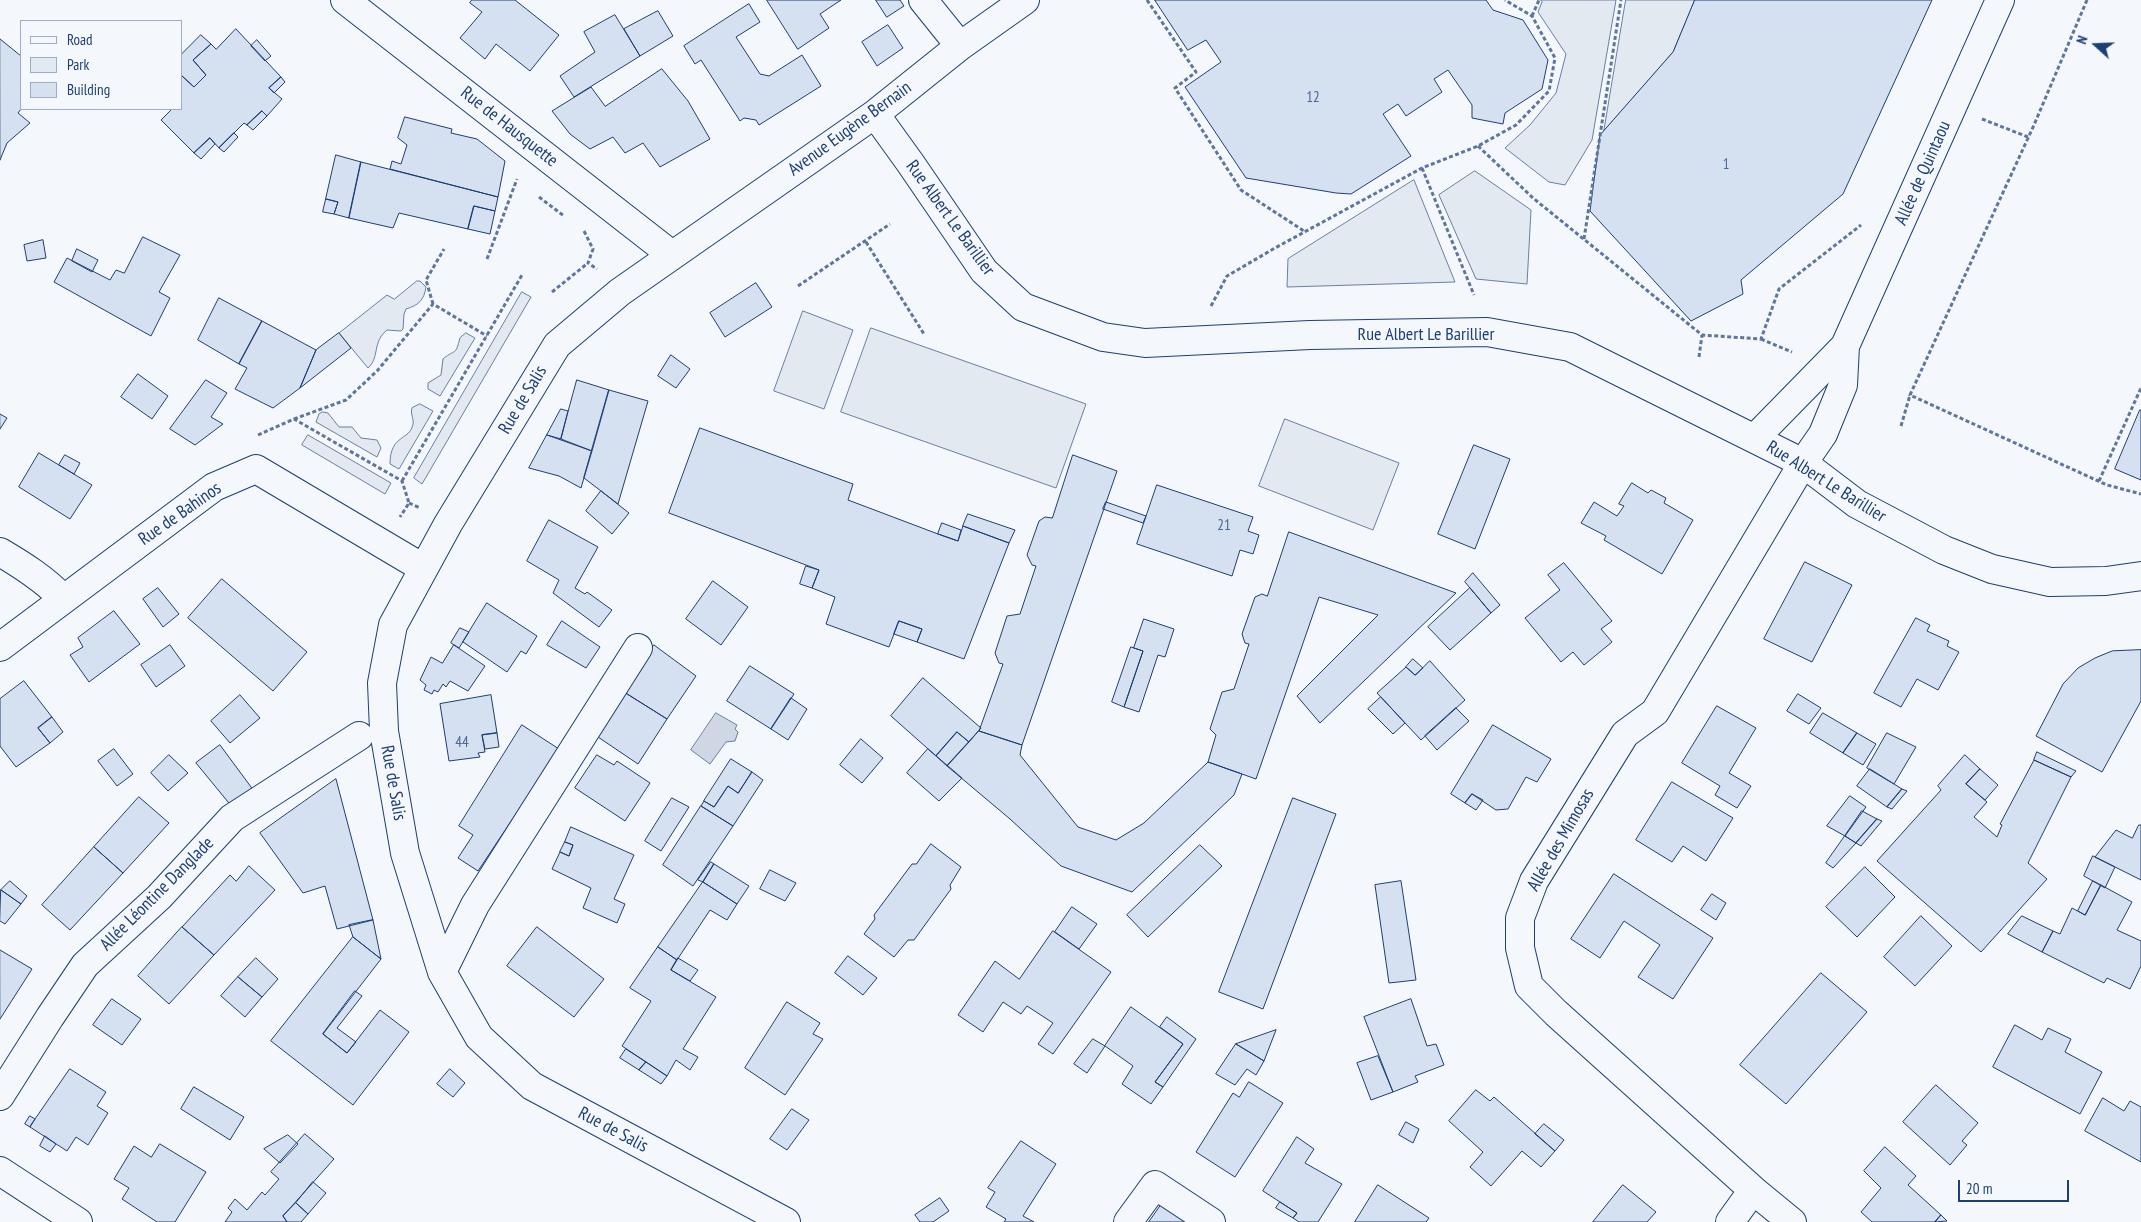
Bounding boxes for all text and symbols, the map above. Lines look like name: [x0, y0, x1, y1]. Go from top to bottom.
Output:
legend: [20, 20, 182, 110]
north arrow: [2071, 20, 2121, 70]
text: Road: [67, 30, 93, 49]
text: N: [2072, 33, 2092, 47]
text: Park: [67, 55, 89, 74]
street label: Avenue Eugène Bernain: [784, 77, 916, 181]
text: Building: [67, 80, 110, 99]
street label: Rue de Hausquette: [456, 82, 562, 172]
house number: 12: [1306, 89, 1320, 107]
street label: Allée de Quintaou: [1890, 118, 1956, 228]
street label: Rue Albert Le Barillier: [901, 156, 999, 280]
house number: 1: [1723, 156, 1729, 174]
street label: Rue Albert Le Barillier: [1358, 324, 1494, 346]
street label: Rue de Salis: [494, 362, 552, 438]
street label: Rue Albert Le Barillier: [1762, 437, 1890, 527]
street label: Rue de Bahinos: [134, 478, 226, 550]
house number: 21: [1217, 517, 1231, 535]
house number: 44: [455, 734, 469, 752]
street label: Rue de Salis: [376, 744, 410, 822]
street label: Allée des Mimosas: [1523, 785, 1599, 895]
street label: Allée Léontine Danglade: [96, 833, 218, 955]
street label: Rue de Salis: [574, 1103, 652, 1157]
scale bar: [1961, 1170, 2072, 1202]
text: 20 m: [1966, 1179, 1992, 1198]

